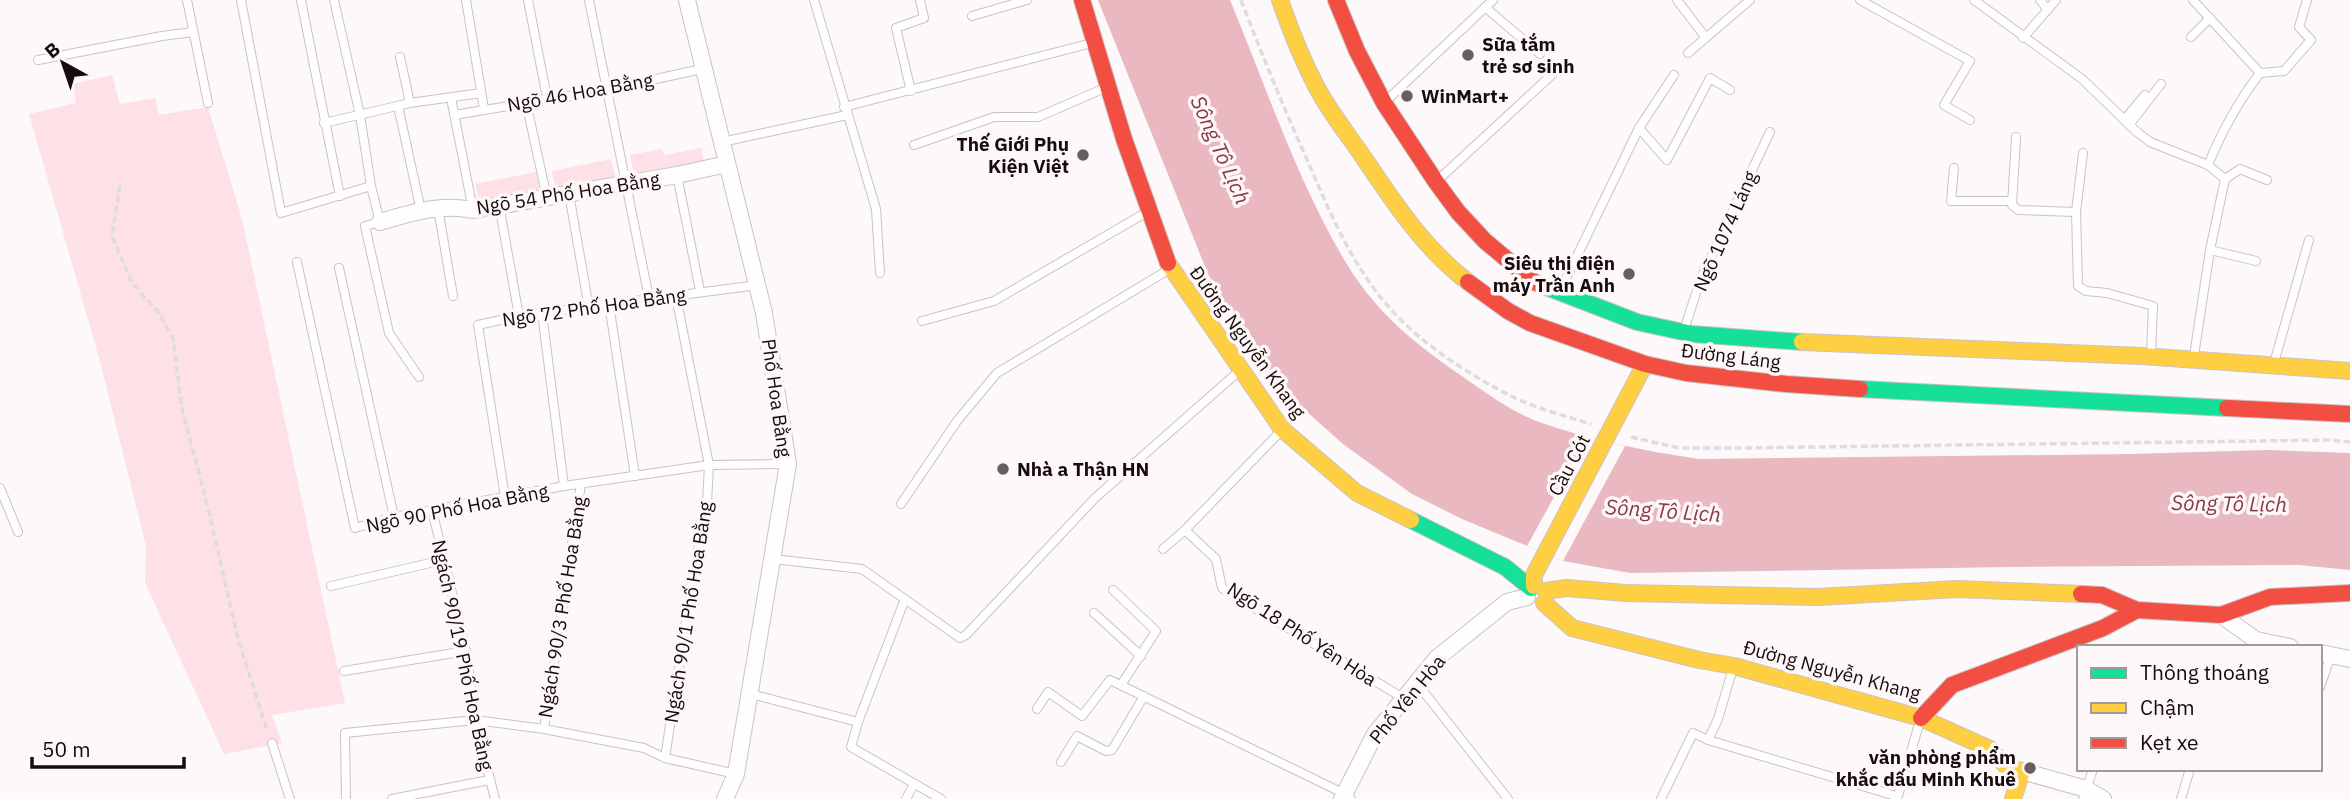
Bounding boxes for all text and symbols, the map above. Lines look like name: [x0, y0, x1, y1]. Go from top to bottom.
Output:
north arrow: [28, 28, 98, 98]
place label: Sữa tắm trẻ sơ sinh: [1482, 32, 1574, 78]
text: B: [39, 37, 65, 63]
marker: Sữa tắm trẻ sơ sinh: [1460, 47, 1476, 63]
street label: Ngõ 46 Hoa Bằng: [505, 67, 655, 117]
place label: WinMart+: [1421, 84, 1509, 108]
marker: WinMart+: [1399, 88, 1415, 104]
water label: Sông Tô Lịch: [1185, 91, 1257, 208]
place label: Thế Giới Phụ Kiện Việt: [957, 132, 1069, 178]
marker: Thế Giới Phụ Kiện Việt: [1075, 147, 1091, 163]
street label: Ngõ 54 Phố Hoa Bằng: [475, 167, 661, 219]
street label: Ngõ 1074 Láng: [1688, 167, 1762, 295]
place label: Siêu thị điện máy Trần Anh: [1493, 251, 1615, 297]
street label: Đường Nguyễn Khang: [1185, 261, 1311, 423]
marker: Siêu thị điện máy Trần Anh: [1621, 266, 1637, 282]
street label: Ngõ 72 Phố Hoa Bằng: [501, 282, 687, 332]
street label: Phố Hoa Bằng: [757, 337, 797, 459]
street label: Đường Láng: [1680, 338, 1782, 374]
street label: Cầu Cót: [1543, 430, 1595, 500]
place label: Nhà a Thận HN: [1017, 457, 1149, 481]
marker: Nhà a Thận HN: [995, 461, 1011, 477]
street label: Ngõ 90 Phố Hoa Bằng: [364, 479, 550, 537]
water label: Sông Tô Lịch: [2171, 488, 2287, 518]
water label: Sông Tô Lịch: [1604, 492, 1722, 528]
street label: Ngách 90/3 Phố Hoa Bằng: [533, 495, 591, 719]
street label: Ngách 90/1 Phố Hoa Bằng: [659, 500, 717, 724]
street label: Ngách 90/19 Phố Hoa Bằng: [427, 537, 499, 773]
street label: Ngõ 18 Phố Yên Hòa: [1223, 577, 1381, 691]
street label: Đường Nguyễn Khang: [1741, 635, 1923, 705]
legend: [2077, 645, 2322, 771]
street label: Phố Yên Hòa: [1364, 650, 1450, 748]
text: Thông thoáng: [2140, 658, 2269, 686]
text: Chậm: [2140, 693, 2195, 721]
scale bar: [32, 726, 184, 770]
text: Kẹt xe: [2140, 728, 2199, 756]
text: 50 m: [42, 735, 91, 763]
place label: văn phòng phẩm khắc dấu Minh Khuê: [1836, 745, 2016, 791]
marker: văn phòng phẩm khắc dấu Minh Khuê: [2022, 760, 2038, 776]

